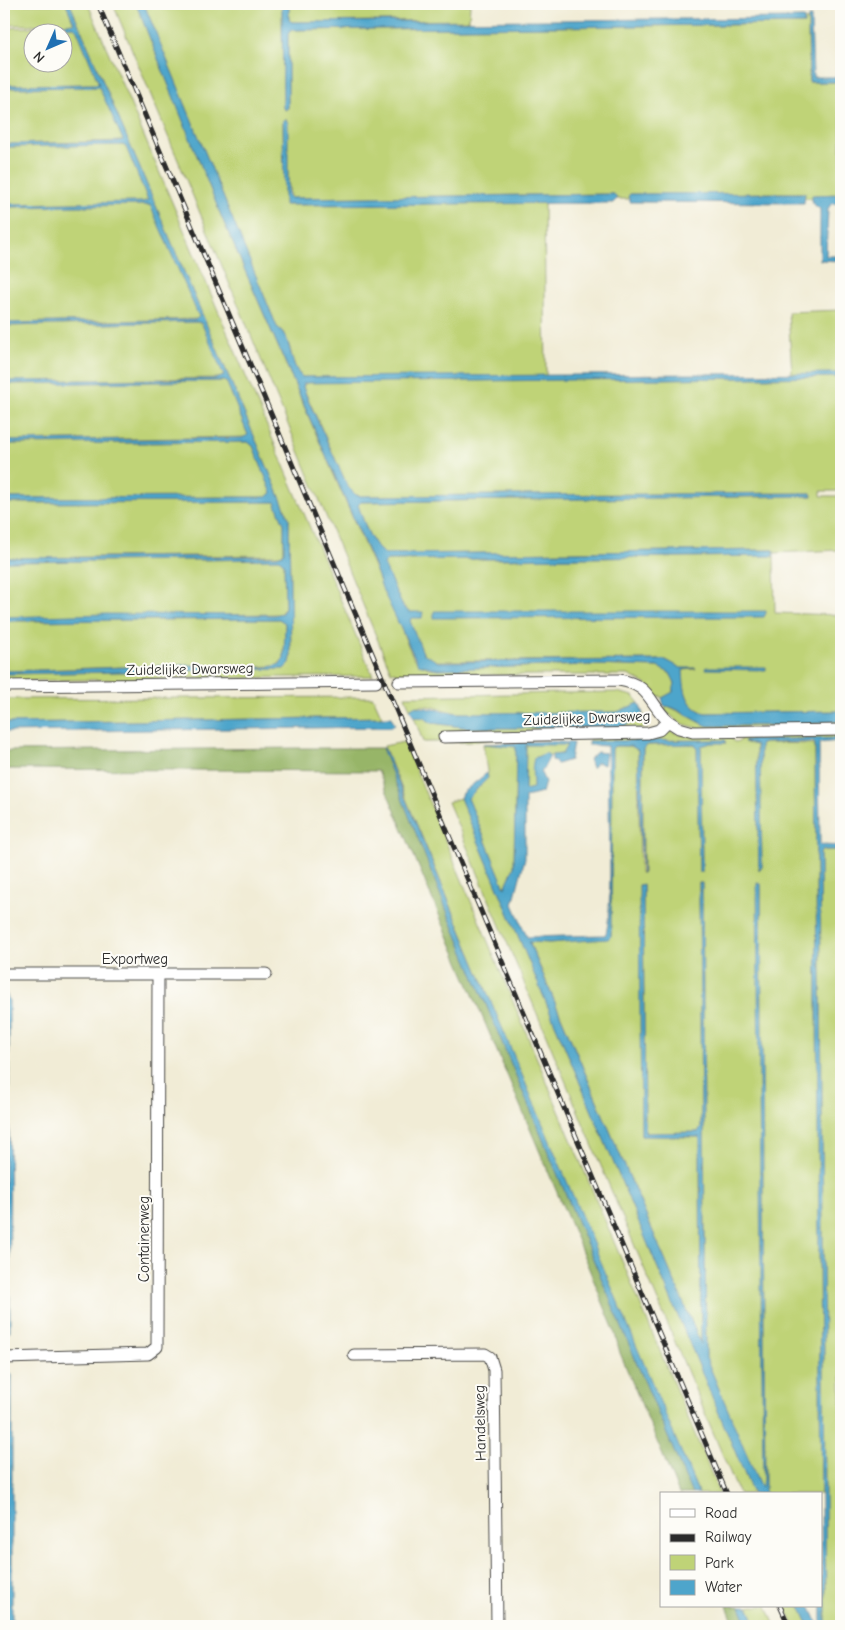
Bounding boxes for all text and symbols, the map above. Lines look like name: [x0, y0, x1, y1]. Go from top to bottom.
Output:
north arrow: [22, 22, 72, 72]
text: N: [30, 48, 48, 66]
street label: Zuidelijke Dwarsweg: [126, 659, 254, 679]
street label: Zuidelijke Dwarsweg: [523, 707, 651, 729]
street label: Exportweg: [102, 950, 168, 968]
street label: Containerweg: [135, 1196, 153, 1282]
street label: Handelsweg: [470, 1385, 490, 1461]
legend: [660, 1492, 822, 1608]
text: Road: [705, 1504, 737, 1522]
text: Railway: [705, 1528, 752, 1546]
text: Park: [705, 1554, 734, 1572]
text: Water: [705, 1578, 742, 1596]

